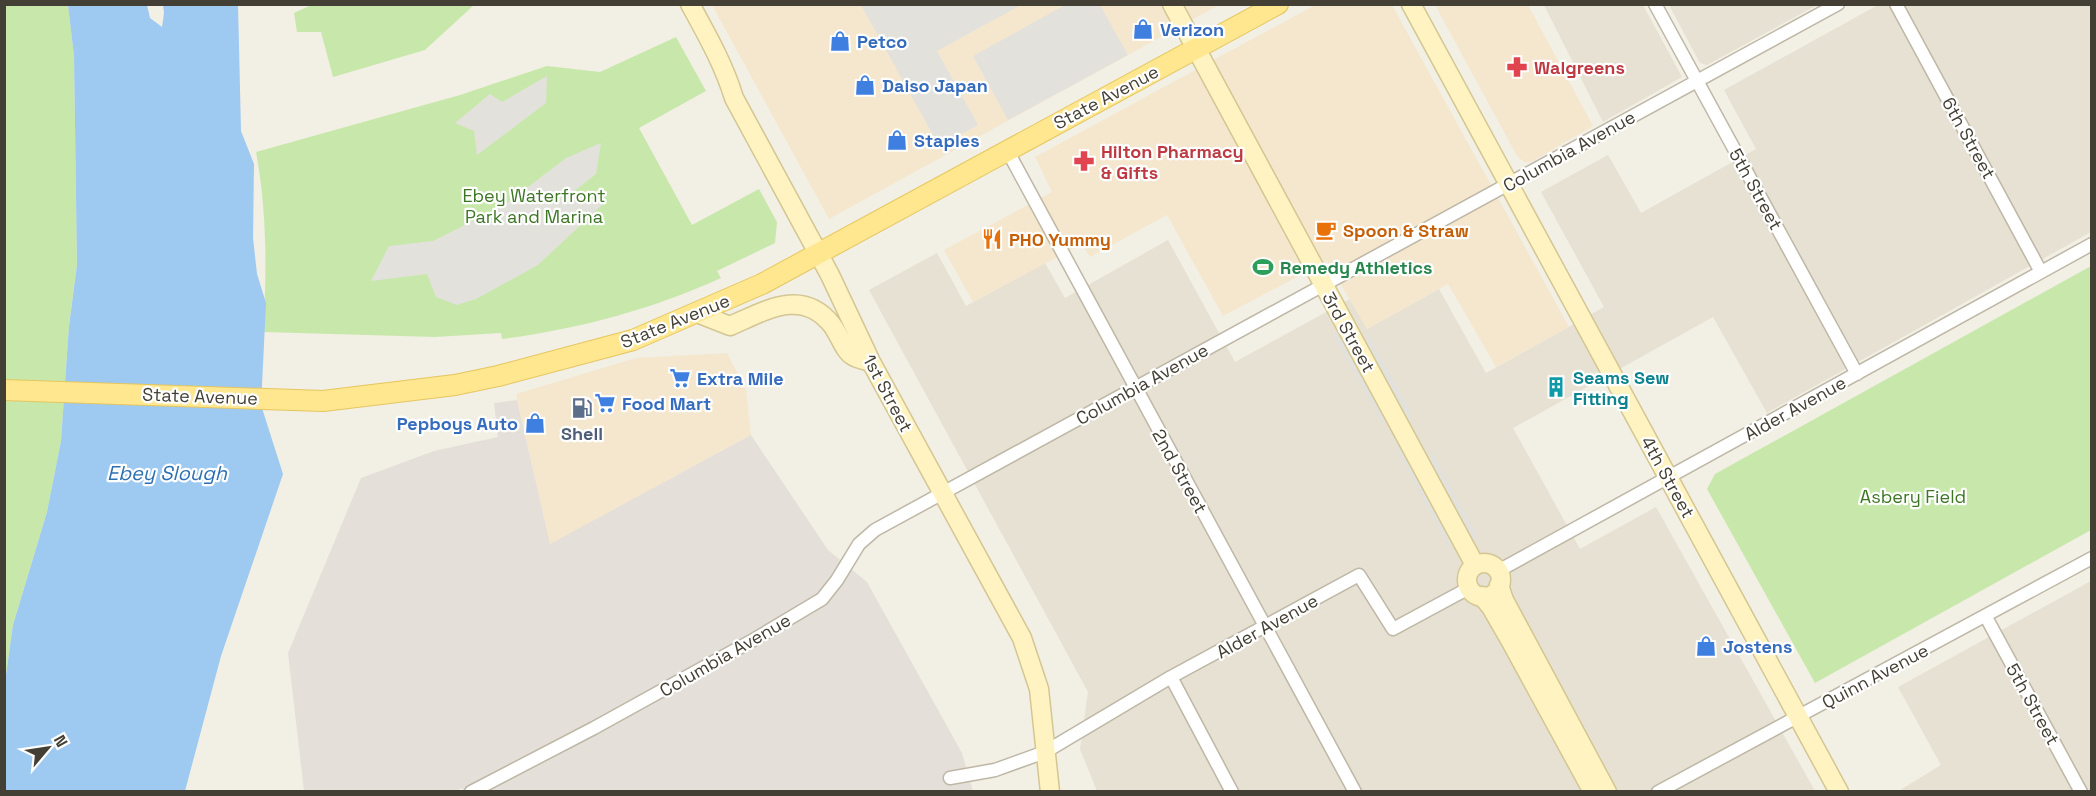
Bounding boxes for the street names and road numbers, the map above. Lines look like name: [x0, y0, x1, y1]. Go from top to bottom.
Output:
street label: State Avenue: [1050, 60, 1162, 134]
street label: 6th Street: [1937, 93, 2001, 183]
street label: Columbia Avenue: [1499, 105, 1639, 197]
street label: 5th Street: [1724, 144, 1788, 234]
street label: 3rd Street: [1317, 288, 1381, 376]
street label: State Avenue: [617, 289, 733, 353]
street label: Columbia Avenue: [1072, 338, 1212, 430]
street label: 1st Street: [858, 350, 918, 436]
street label: Alder Avenue: [1740, 371, 1850, 445]
street label: State Avenue: [142, 382, 258, 410]
street label: 2nd Street: [1147, 425, 1213, 517]
street label: 4th Street: [1636, 432, 1700, 522]
street label: Alder Avenue: [1212, 589, 1322, 663]
street label: Columbia Avenue: [655, 608, 795, 702]
street label: Quinn Avenue: [1818, 638, 1932, 714]
street label: 5th Street: [2001, 659, 2065, 749]

